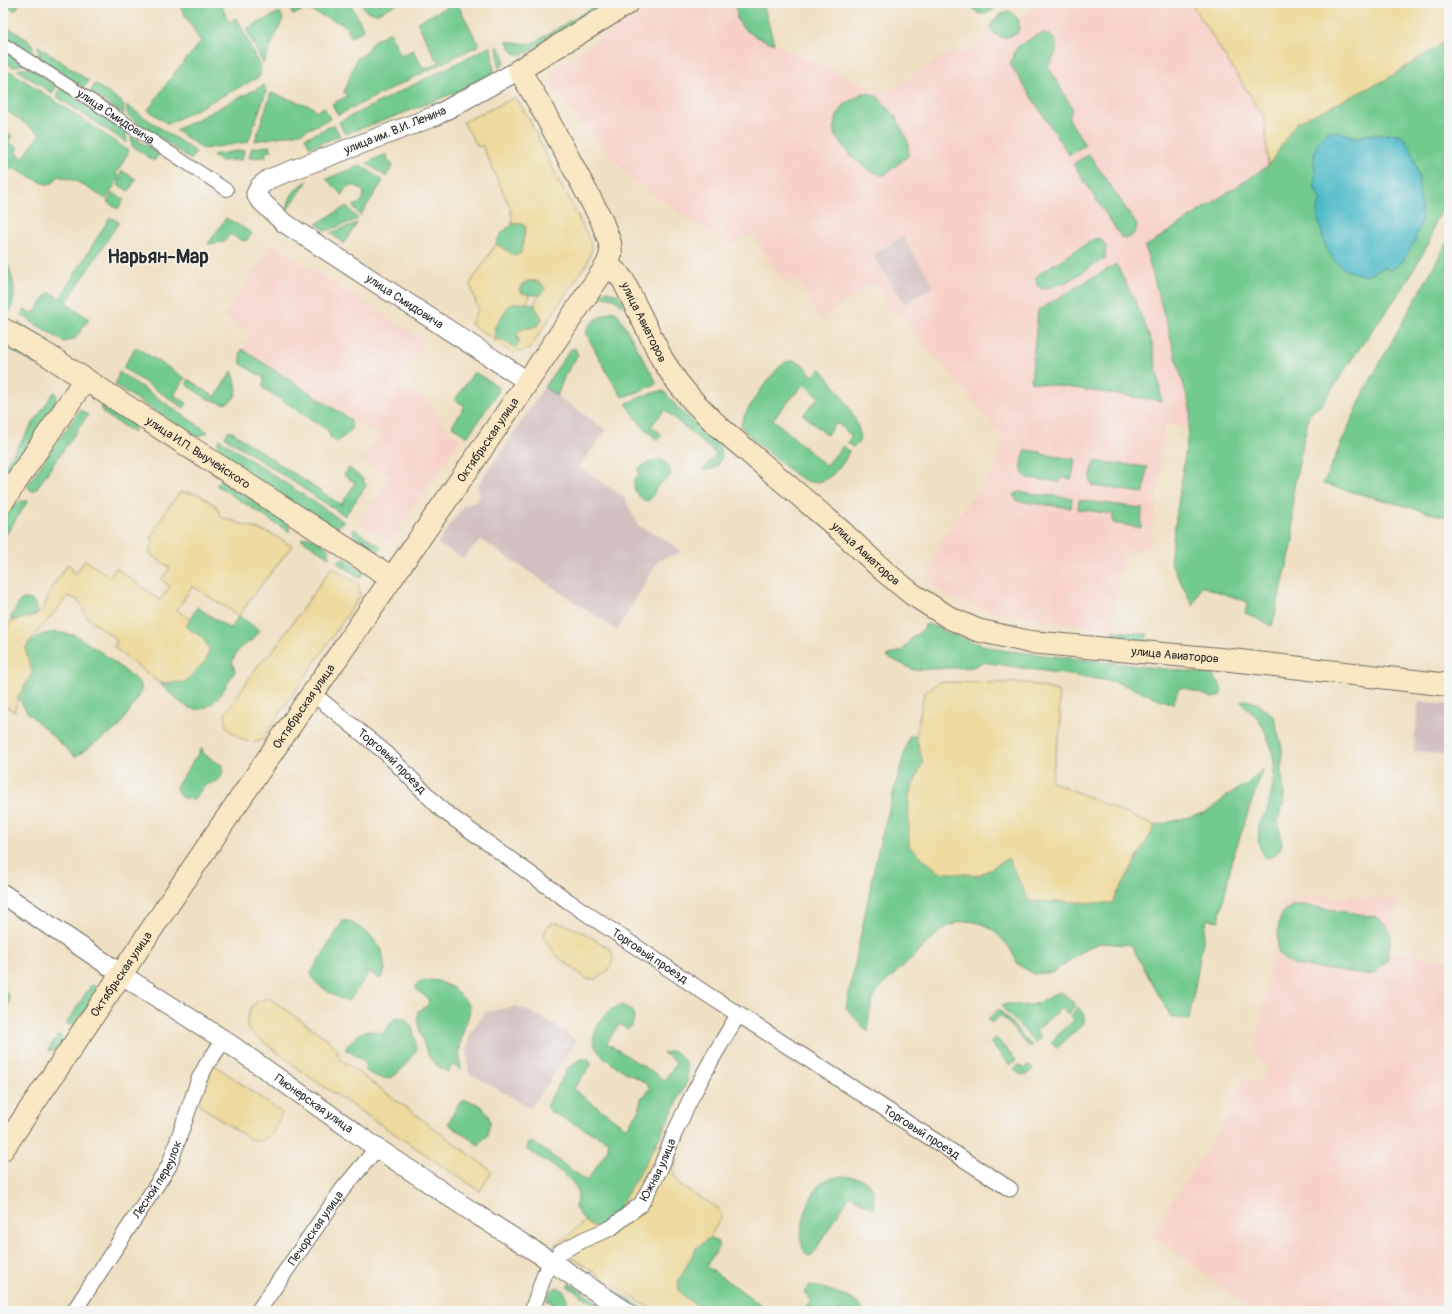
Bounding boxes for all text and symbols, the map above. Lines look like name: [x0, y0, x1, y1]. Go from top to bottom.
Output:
street label: улица Смидовича: [73, 85, 157, 148]
street label: улица им. В.И. Ленина: [341, 103, 449, 158]
district label: Нарьян-Мар: [107, 244, 209, 269]
street label: улица Смидовича: [362, 270, 446, 333]
street label: улица Авиаторов: [617, 279, 670, 365]
street label: Октябрьская улица: [454, 395, 523, 486]
street label: улица И.П. Выучейского: [142, 413, 253, 493]
street label: улица Авиаторов: [827, 518, 903, 589]
street label: улица Авиаторов: [1130, 644, 1220, 667]
street label: Октябрьская улица: [270, 661, 339, 752]
street label: Торговый проезд: [354, 726, 429, 798]
street label: Торговый проезд: [608, 925, 691, 988]
street label: Октябрьская улица: [87, 929, 156, 1020]
street label: Пионерская улица: [271, 1071, 356, 1137]
street label: Торговый проезд: [880, 1102, 963, 1163]
street label: Южная улица: [637, 1136, 680, 1204]
street label: Лесной переулок: [129, 1139, 185, 1222]
street label: Печорская улица: [285, 1188, 347, 1268]

